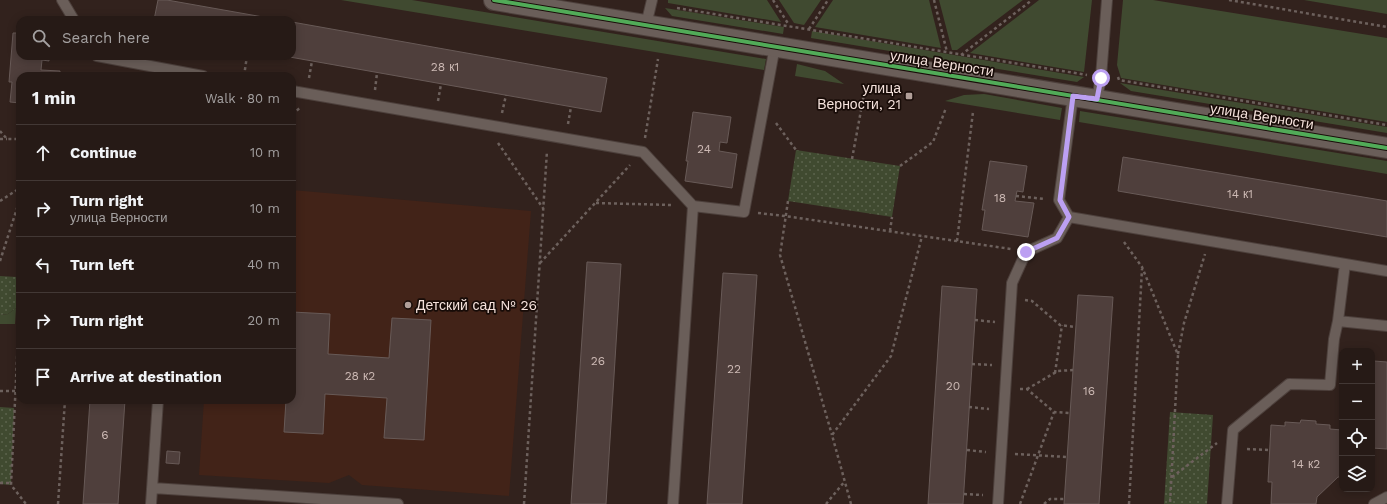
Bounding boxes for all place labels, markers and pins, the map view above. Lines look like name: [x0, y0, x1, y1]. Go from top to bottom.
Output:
place label: улица Верности, 21: [817, 80, 901, 112]
marker: улица Верности, 21: [904, 91, 914, 101]
place label: Детский сад № 26: [416, 297, 537, 313]
marker: Детский сад № 26: [403, 300, 413, 310]

